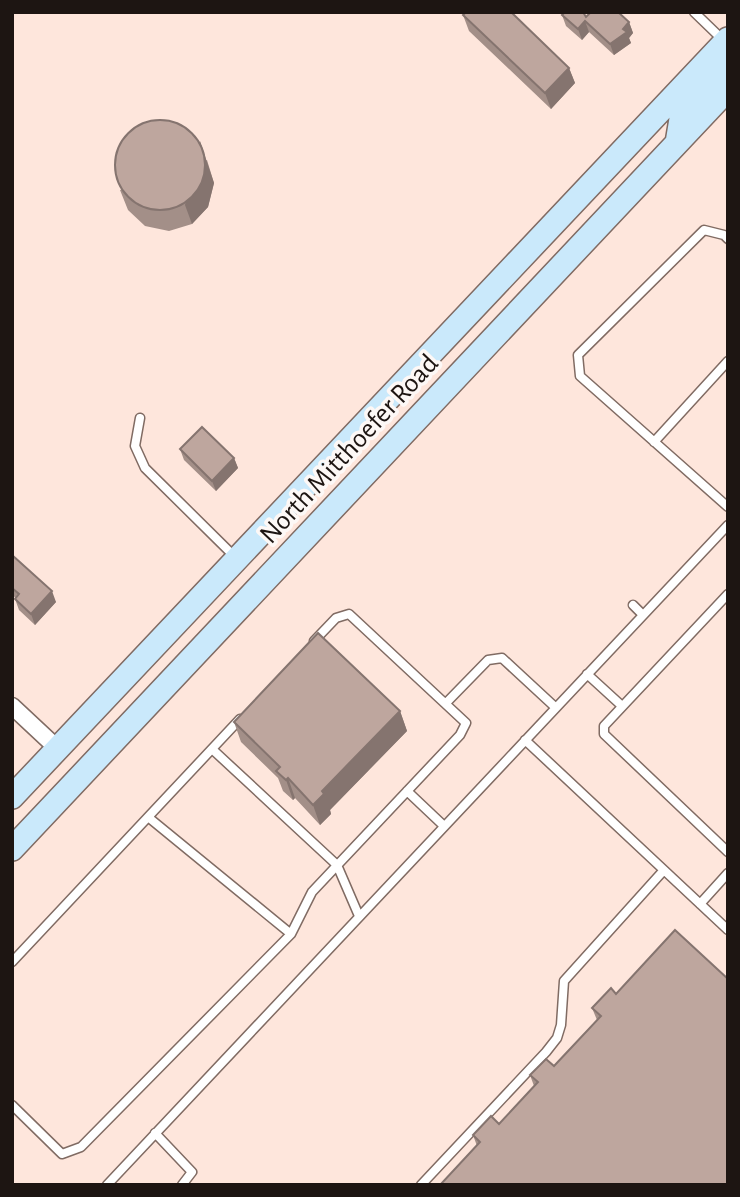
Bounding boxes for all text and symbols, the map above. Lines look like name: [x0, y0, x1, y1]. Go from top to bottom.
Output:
street label: North Mitthoefer Road: [255, 349, 444, 549]

